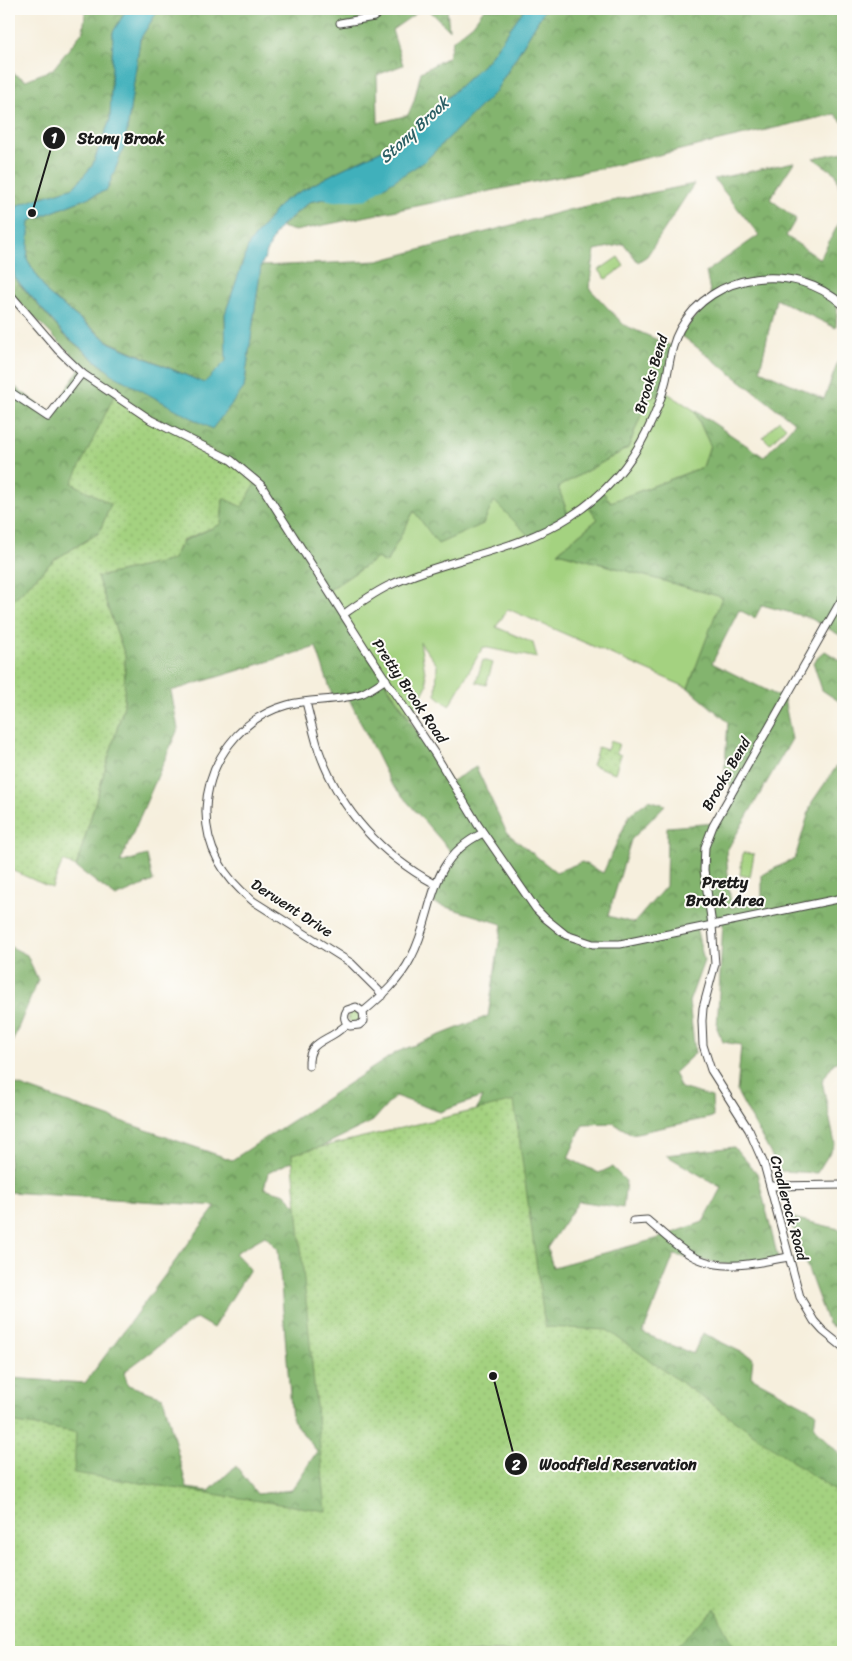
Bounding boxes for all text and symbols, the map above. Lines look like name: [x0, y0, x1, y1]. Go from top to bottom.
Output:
water label: Stony Brook: [372, 88, 458, 170]
callout: Stony Brook: [42, 122, 175, 153]
text: Stony Brook: [76, 124, 165, 153]
text: 1: [51, 125, 58, 151]
street label: Brooks Bend: [627, 330, 676, 417]
street label: Pretty Brook Road: [365, 633, 455, 750]
street label: Brooks Bend: [694, 731, 758, 816]
district label: Pretty Brook Area: [686, 868, 764, 915]
street label: Derwent Drive: [246, 872, 339, 945]
street label: Cradlerock Road: [762, 1152, 816, 1265]
callout: Woodfield Reservation: [504, 1449, 706, 1480]
text: Woodfield Reservation: [539, 1450, 697, 1479]
text: 2: [511, 1452, 521, 1478]

